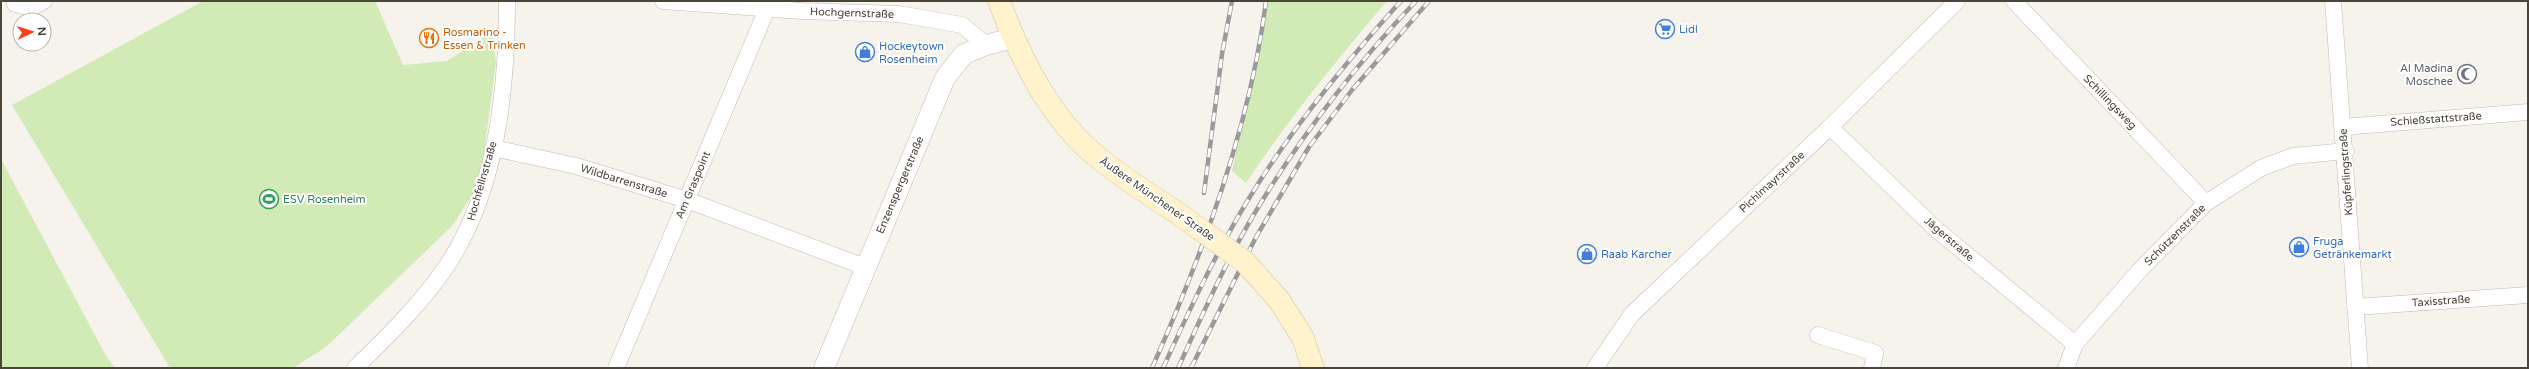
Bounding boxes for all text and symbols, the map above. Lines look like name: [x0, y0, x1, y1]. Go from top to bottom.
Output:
street label: Hochgernstraße: [810, 5, 894, 21]
north arrow: [12, 12, 52, 52]
supermarket icon: Lidl: [1654, 18, 1676, 40]
place label: Lidl: [1679, 23, 1698, 36]
text: N: [35, 26, 48, 36]
place label: Rosmarino - Essen & Trinken: [443, 26, 526, 52]
restaurant icon: Rosmarino - Essen & Trinken: [418, 27, 440, 49]
place label: Hockeytown Rosenheim: [879, 40, 944, 66]
shop icon: Hockeytown Rosenheim: [854, 41, 876, 63]
place label: Al Madina Moschee: [2400, 62, 2453, 88]
mosque icon: Al Madina Moschee: [2456, 63, 2478, 85]
street label: Schillingsweg: [2081, 72, 2139, 132]
street label: Schießstattstraße: [2390, 109, 2482, 129]
street label: Küpferlingstraße: [2336, 128, 2356, 216]
street label: Enzenspergerstraße: [874, 134, 926, 236]
street label: Hochfellnstraße: [464, 140, 500, 222]
street label: Pichlmayrstraße: [1737, 148, 1807, 216]
street label: Am Graspoint: [673, 149, 713, 221]
street label: Äußere Münchener Straße: [1097, 154, 1217, 244]
street label: Wildbarrenstraße: [579, 162, 669, 200]
sports icon: ESV Rosenheim: [258, 188, 280, 210]
place label: ESV Rosenheim: [283, 193, 366, 206]
street label: Schützenstraße: [2142, 202, 2208, 268]
street label: Jägerstraße: [1922, 214, 1976, 264]
place label: Fruga Getränkemarkt: [2313, 235, 2392, 261]
shop icon: Fruga Getränkemarkt: [2288, 236, 2310, 258]
shop icon: Raab Karcher: [1576, 243, 1598, 265]
place label: Raab Karcher: [1601, 248, 1672, 261]
street label: Taxisstraße: [2411, 292, 2471, 310]

